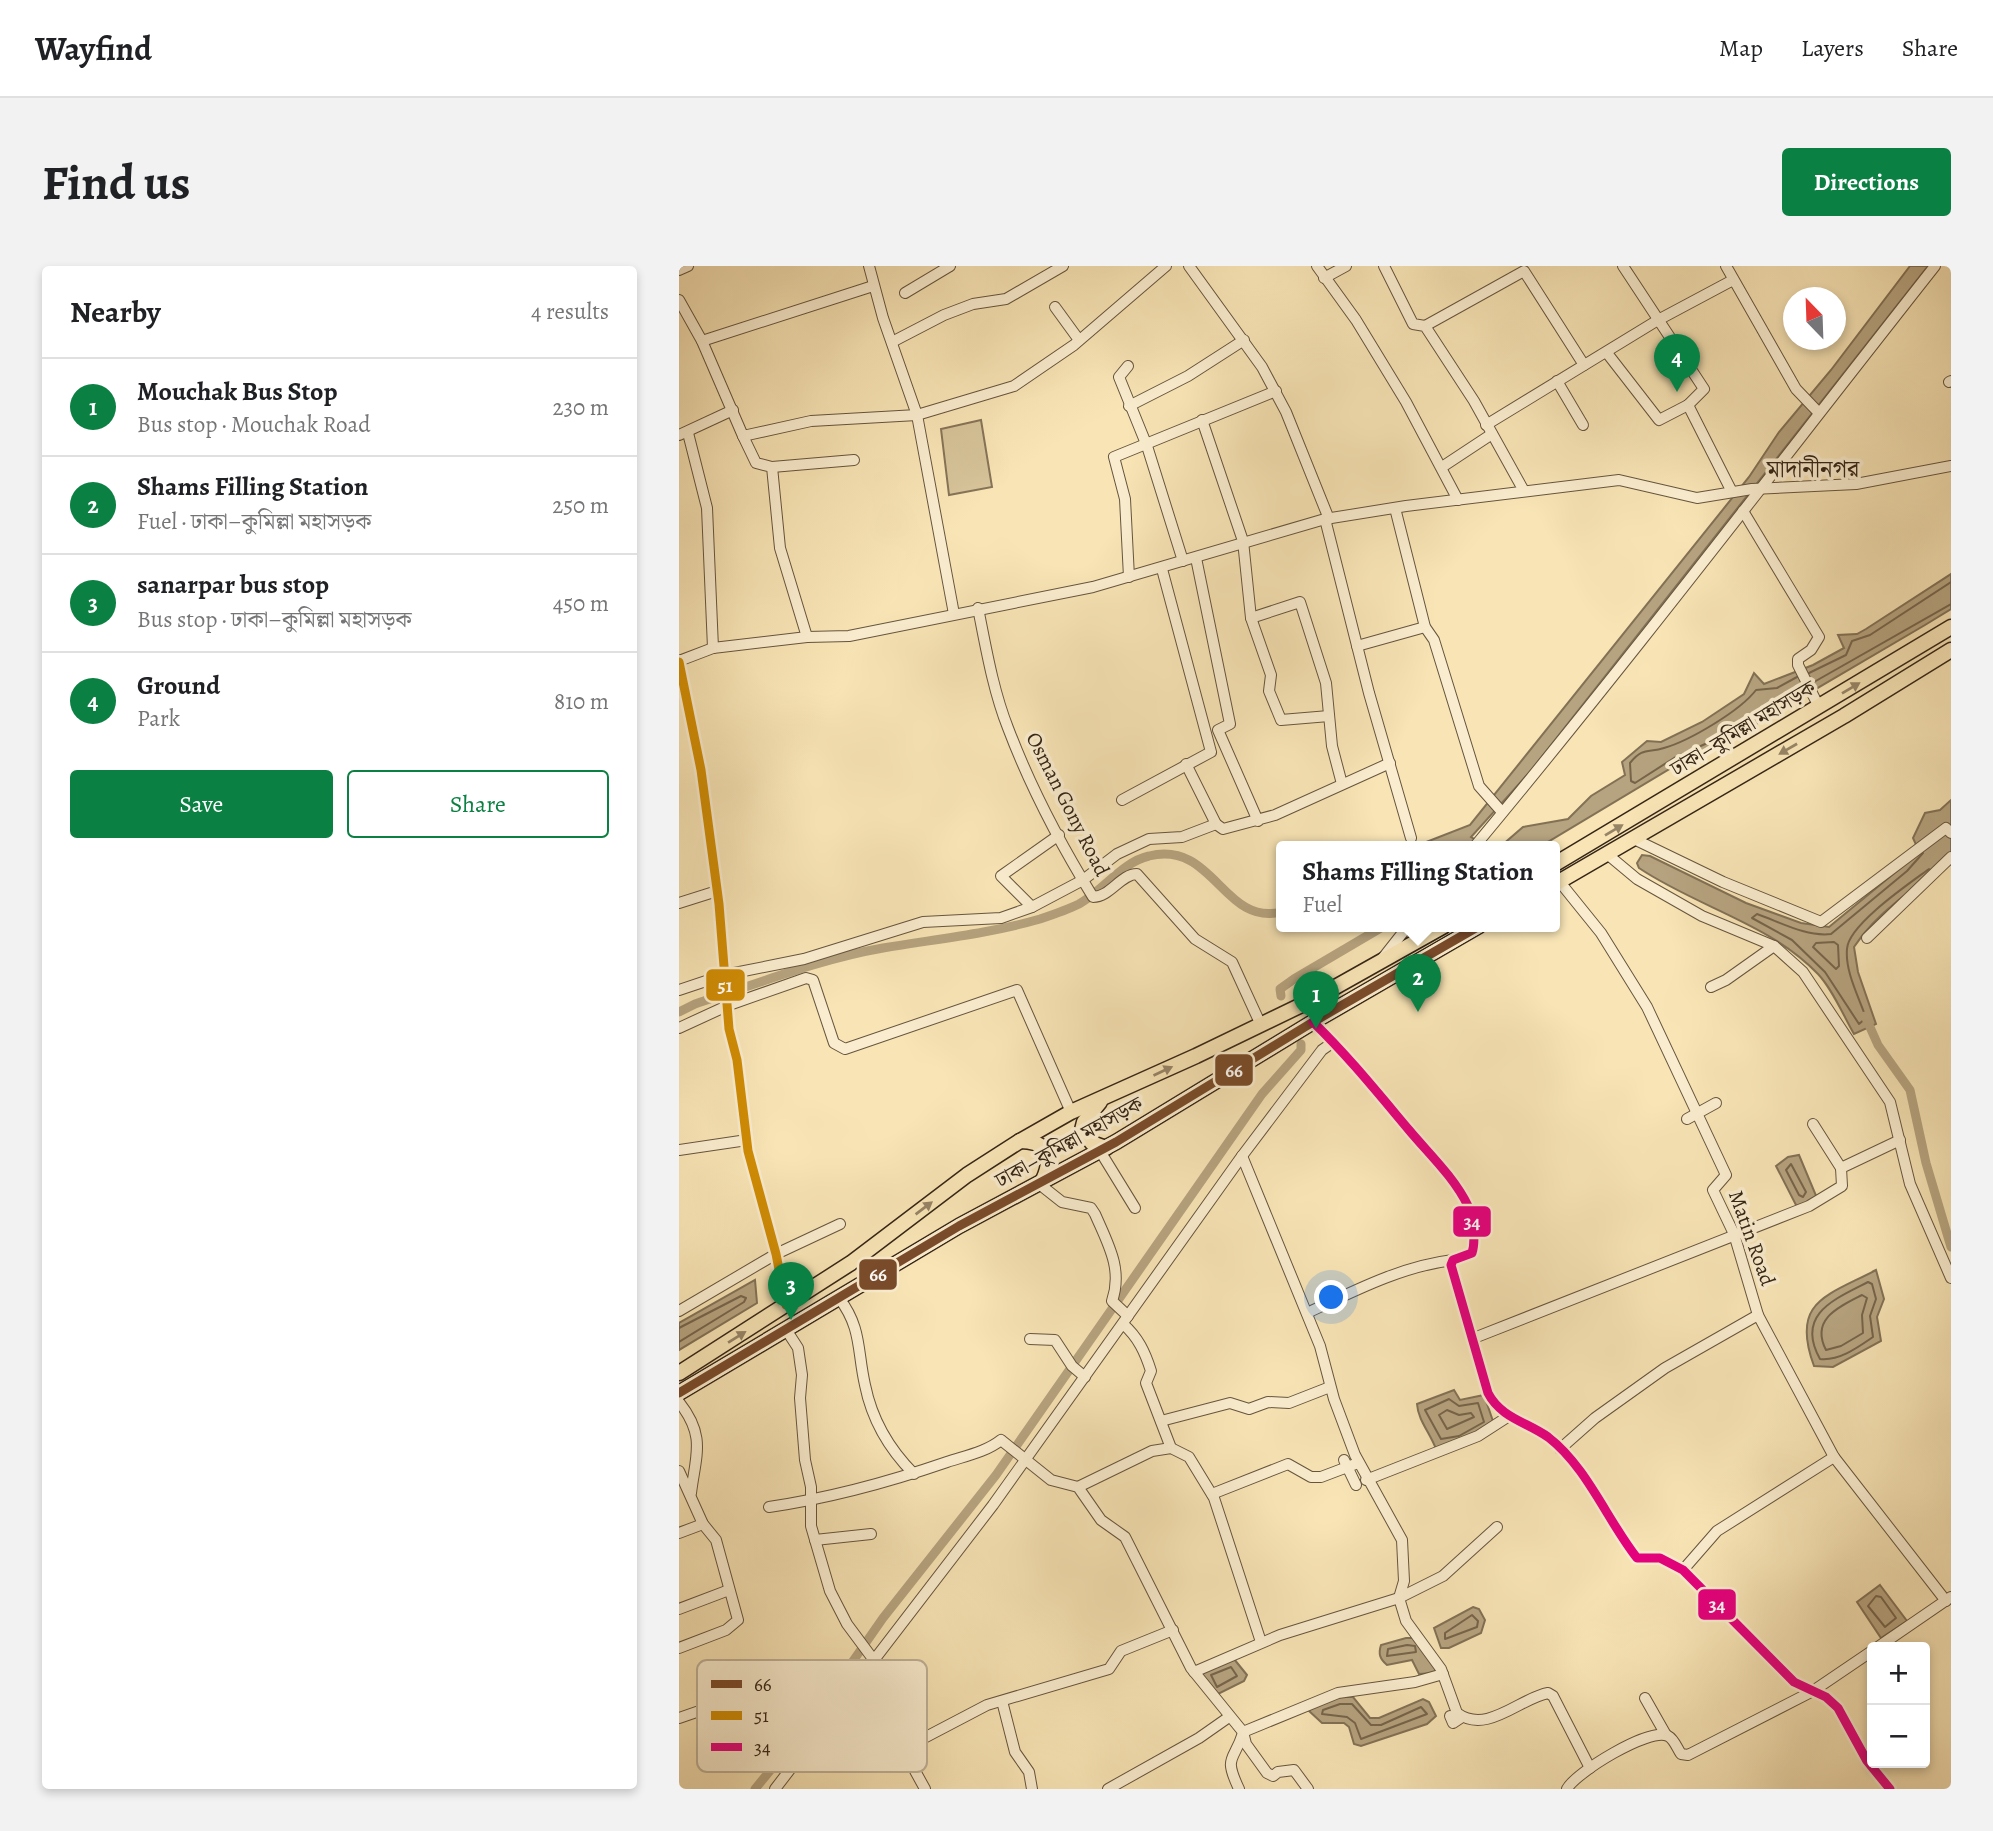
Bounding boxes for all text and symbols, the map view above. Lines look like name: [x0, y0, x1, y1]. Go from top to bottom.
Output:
text: Wayfind: [35, 26, 152, 71]
text: Map: [1719, 32, 1763, 64]
text: Layers: [1801, 32, 1864, 64]
text: Share: [1902, 32, 1958, 64]
button: Directions: [1782, 148, 1951, 216]
text: Find us: [42, 149, 190, 216]
north arrow: [1783, 287, 1846, 350]
text: Nearby: [70, 292, 161, 332]
text: 4 results: [531, 296, 609, 327]
pin: 4: [1654, 334, 1700, 392]
text: Mouchak Bus Stop: [137, 374, 337, 409]
text: 1: [89, 392, 97, 423]
text: 230 m: [553, 392, 609, 423]
text: Bus stop · Mouchak Road: [137, 409, 371, 440]
district label: মাদানীনগর: [1766, 453, 1860, 485]
text: Shams Filling Station: [137, 469, 368, 504]
text: 2: [87, 490, 99, 521]
text: 250 m: [552, 490, 609, 521]
text: Fuel · ঢাকা–কুমিল্লা মহাসড়ক: [137, 506, 371, 537]
text: sanarpar bus stop: [137, 567, 329, 602]
text: 3: [88, 588, 98, 619]
text: 450 m: [553, 588, 609, 619]
text: Bus stop · ঢাকা–কুমিল্লা মহাসড়ক: [137, 604, 412, 635]
text: Ground: [137, 668, 220, 703]
street label: ঢাকা–কুমিল্লা মহাসড়ক: [1664, 673, 1822, 783]
one-way arrow: [1842, 681, 1861, 694]
text: 4: [88, 686, 98, 717]
text: 810 m: [554, 686, 609, 717]
text: Park: [137, 703, 180, 734]
street label: Osman Gony Road: [1020, 727, 1117, 882]
one-way arrow: [1778, 742, 1797, 755]
button: Save: [70, 770, 333, 838]
button: Share: [347, 770, 609, 838]
one-way arrow: [1604, 824, 1623, 836]
popup: [1276, 841, 1560, 932]
text: Shams Filling Station: [1302, 854, 1534, 889]
text: Fuel: [1302, 889, 1342, 920]
pin: 2: [1395, 954, 1441, 1012]
line badge: 51: [705, 968, 746, 1002]
pin: 1: [1293, 971, 1339, 1029]
text: 51: [718, 973, 733, 999]
line badge: 66: [1214, 1053, 1254, 1087]
text: 66: [1225, 1058, 1243, 1084]
one-way arrow: [1153, 1065, 1173, 1077]
street label: ঢাকা–কুমিল্লা মহাসড়ক: [989, 1089, 1149, 1195]
street label: Matin Road: [1722, 1186, 1782, 1290]
one-way arrow: [915, 1201, 933, 1215]
line badge: 34: [1452, 1205, 1492, 1238]
text: 34: [1463, 1209, 1481, 1235]
line badge: 66: [858, 1258, 898, 1291]
pin: 3: [768, 1262, 814, 1320]
text: 66: [869, 1262, 887, 1288]
your location: [1314, 1280, 1348, 1314]
one-way arrow: [728, 1331, 747, 1344]
line badge: 34: [1697, 1588, 1737, 1621]
text: 34: [1708, 1592, 1726, 1618]
map controls: [1867, 1642, 1930, 1768]
button: +: [1867, 1642, 1930, 1705]
legend: [697, 1660, 927, 1772]
text: 66: [754, 1672, 772, 1698]
text: 51: [754, 1703, 769, 1729]
button: −: [1867, 1705, 1930, 1768]
text: 34: [754, 1735, 771, 1761]

